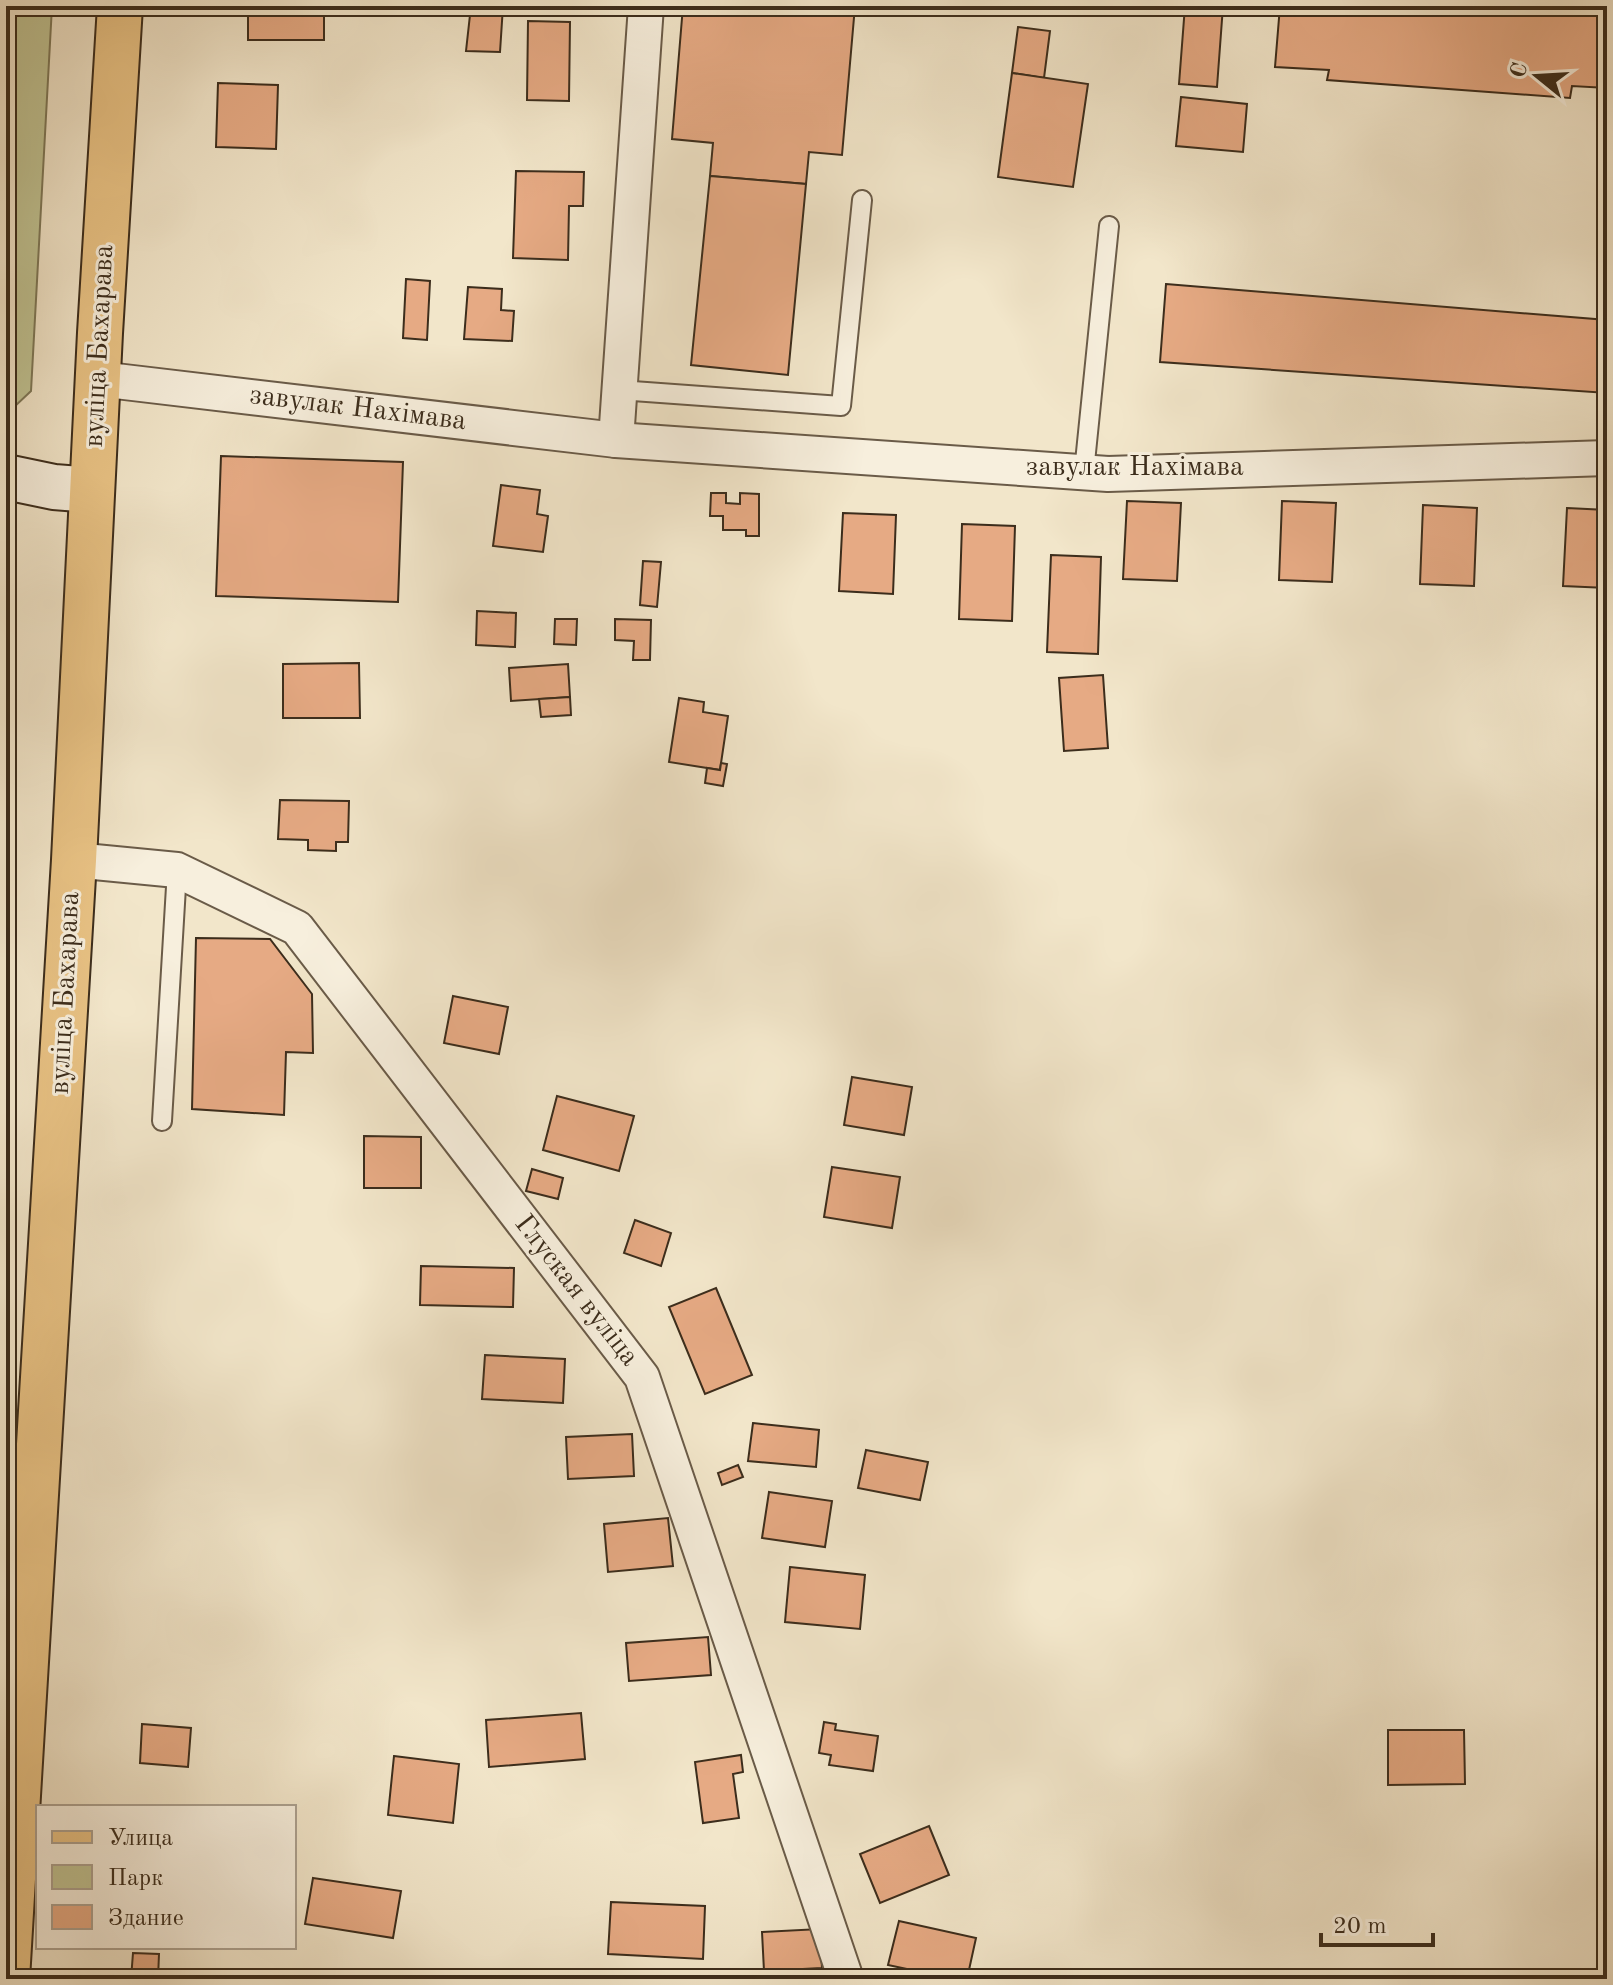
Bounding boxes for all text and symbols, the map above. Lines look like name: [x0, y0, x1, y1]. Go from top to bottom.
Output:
north arrow: [1497, 36, 1577, 116]
text: С: [1507, 60, 1533, 81]
street label: вуліца Бахарава: [81, 244, 119, 448]
street label: завулак Нахімава: [248, 382, 468, 436]
street label: завулак Нахімава: [1026, 454, 1244, 482]
street label: вуліца Бахарава: [47, 891, 85, 1095]
street label: Глуская вуліца: [509, 1210, 644, 1372]
legend: [36, 1805, 296, 1949]
text: Улица: [108, 1827, 173, 1851]
text: Парк: [108, 1867, 163, 1891]
scale bar: [1321, 1897, 1433, 1947]
text: Здание: [108, 1907, 184, 1931]
text: 20 m: [1333, 1915, 1387, 1939]

